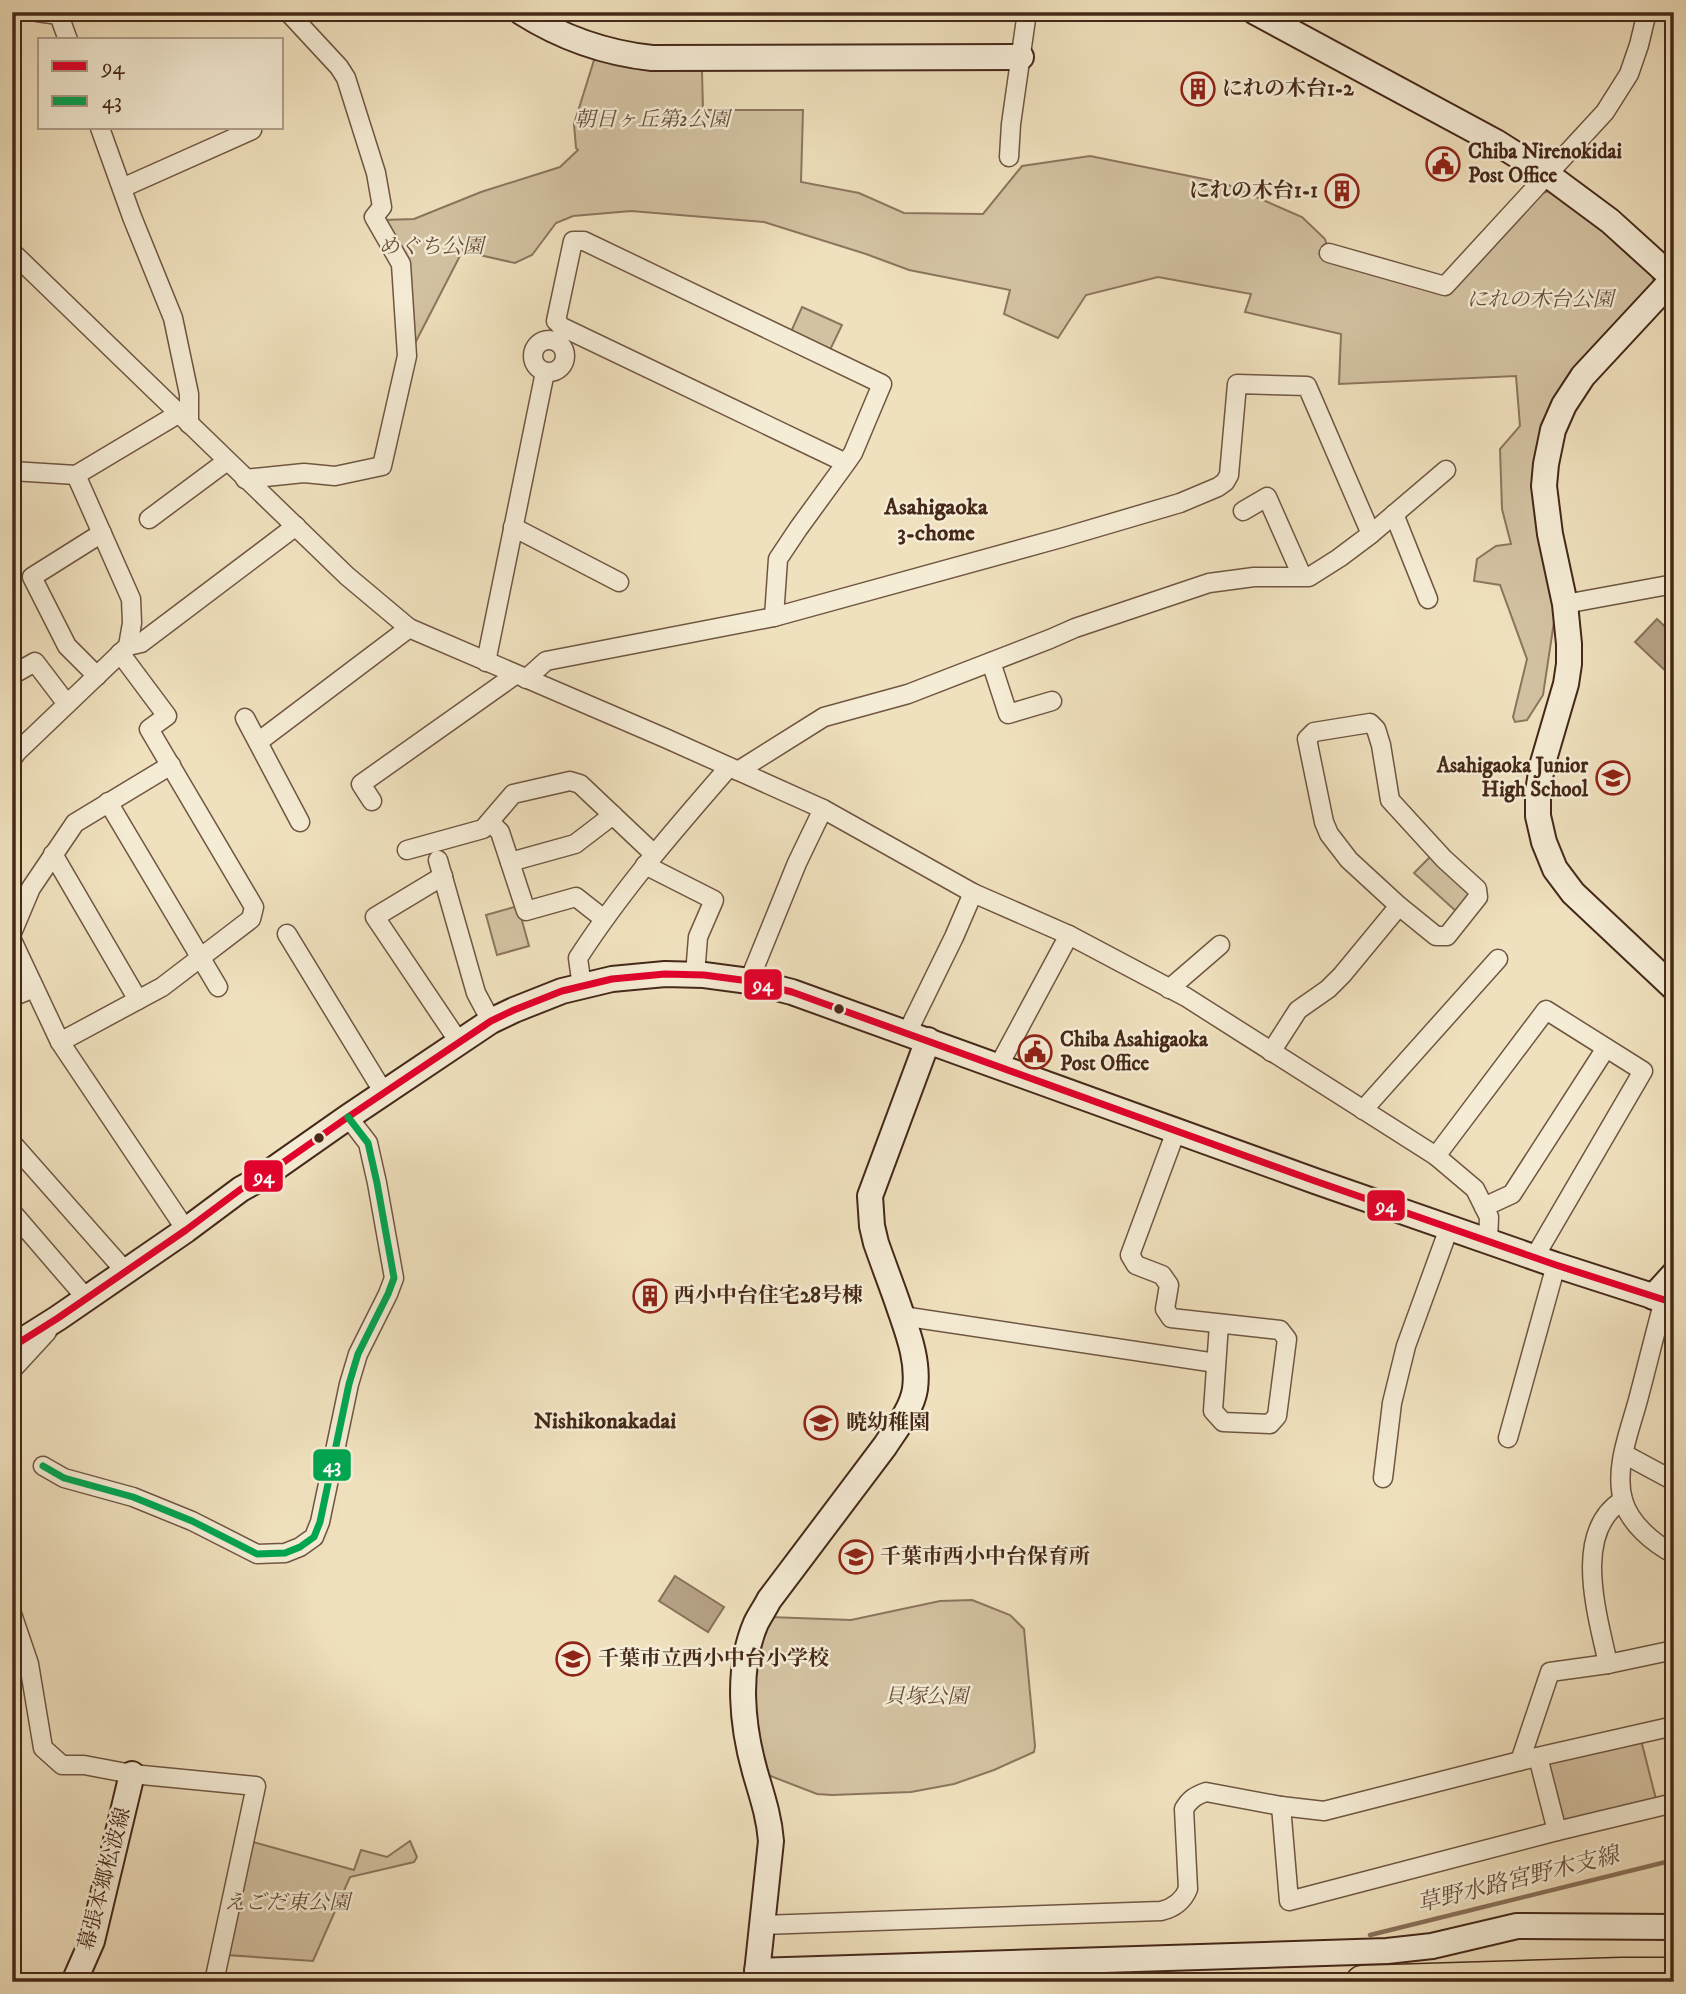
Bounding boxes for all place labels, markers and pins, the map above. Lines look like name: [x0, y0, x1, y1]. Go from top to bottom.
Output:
building icon: にれの木台1-2: [1179, 70, 1217, 108]
place label: にれの木台1-2: [1222, 76, 1354, 102]
place label: Chiba Nirenokidai Post Office: [1468, 139, 1623, 189]
public building icon: Chiba Nirenokidai Post Office: [1424, 145, 1462, 183]
building icon: にれの木台1-1: [1323, 172, 1361, 210]
place label: にれの木台1-1: [1189, 178, 1318, 204]
place label: Asahigaoka Junior High School: [1436, 753, 1589, 803]
school or university icon: Asahigaoka Junior High School: [1594, 759, 1632, 797]
unlabelled marker: [832, 1002, 846, 1016]
place label: Chiba Asahigaoka Post Office: [1060, 1027, 1209, 1077]
public building icon: Chiba Asahigaoka Post Office: [1016, 1033, 1054, 1071]
unlabelled marker: [312, 1131, 326, 1145]
building icon: 西小中台住宅28号棟: [631, 1277, 669, 1315]
place label: 西小中台住宅28号棟: [674, 1283, 863, 1309]
school or university icon: 暁幼稚園: [802, 1404, 840, 1442]
place label: 暁幼稚園: [846, 1410, 930, 1436]
school or university icon: 千葉市西小中台保育所: [837, 1538, 875, 1576]
place label: 千葉市西小中台保育所: [880, 1544, 1090, 1570]
school or university icon: 千葉市立西小中台小学校: [554, 1640, 592, 1678]
place label: 千葉市立西小中台小学校: [598, 1646, 829, 1672]

